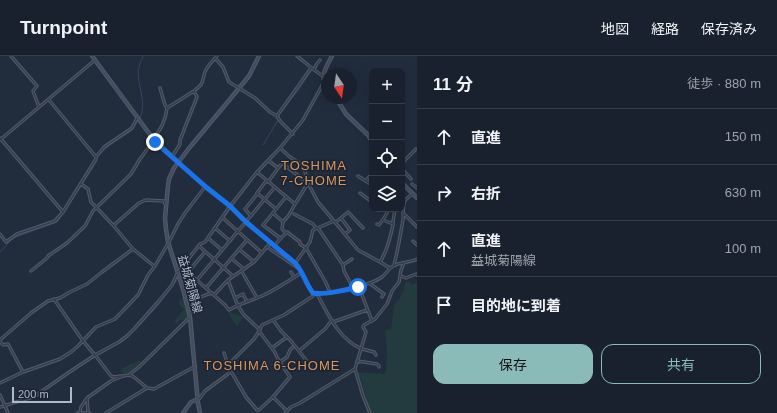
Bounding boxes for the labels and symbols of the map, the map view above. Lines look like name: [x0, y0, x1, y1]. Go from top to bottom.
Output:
north arrow: [321, 68, 357, 104]
route end: [146, 133, 164, 151]
district label: TOSHIMA 7-CHOME: [281, 158, 347, 188]
street label: 益城菊陽線: [175, 253, 205, 315]
route start: [349, 278, 367, 296]
district label: TOSHIMA 6-CHOME: [204, 358, 340, 373]
scale bar: [12, 385, 72, 404]

